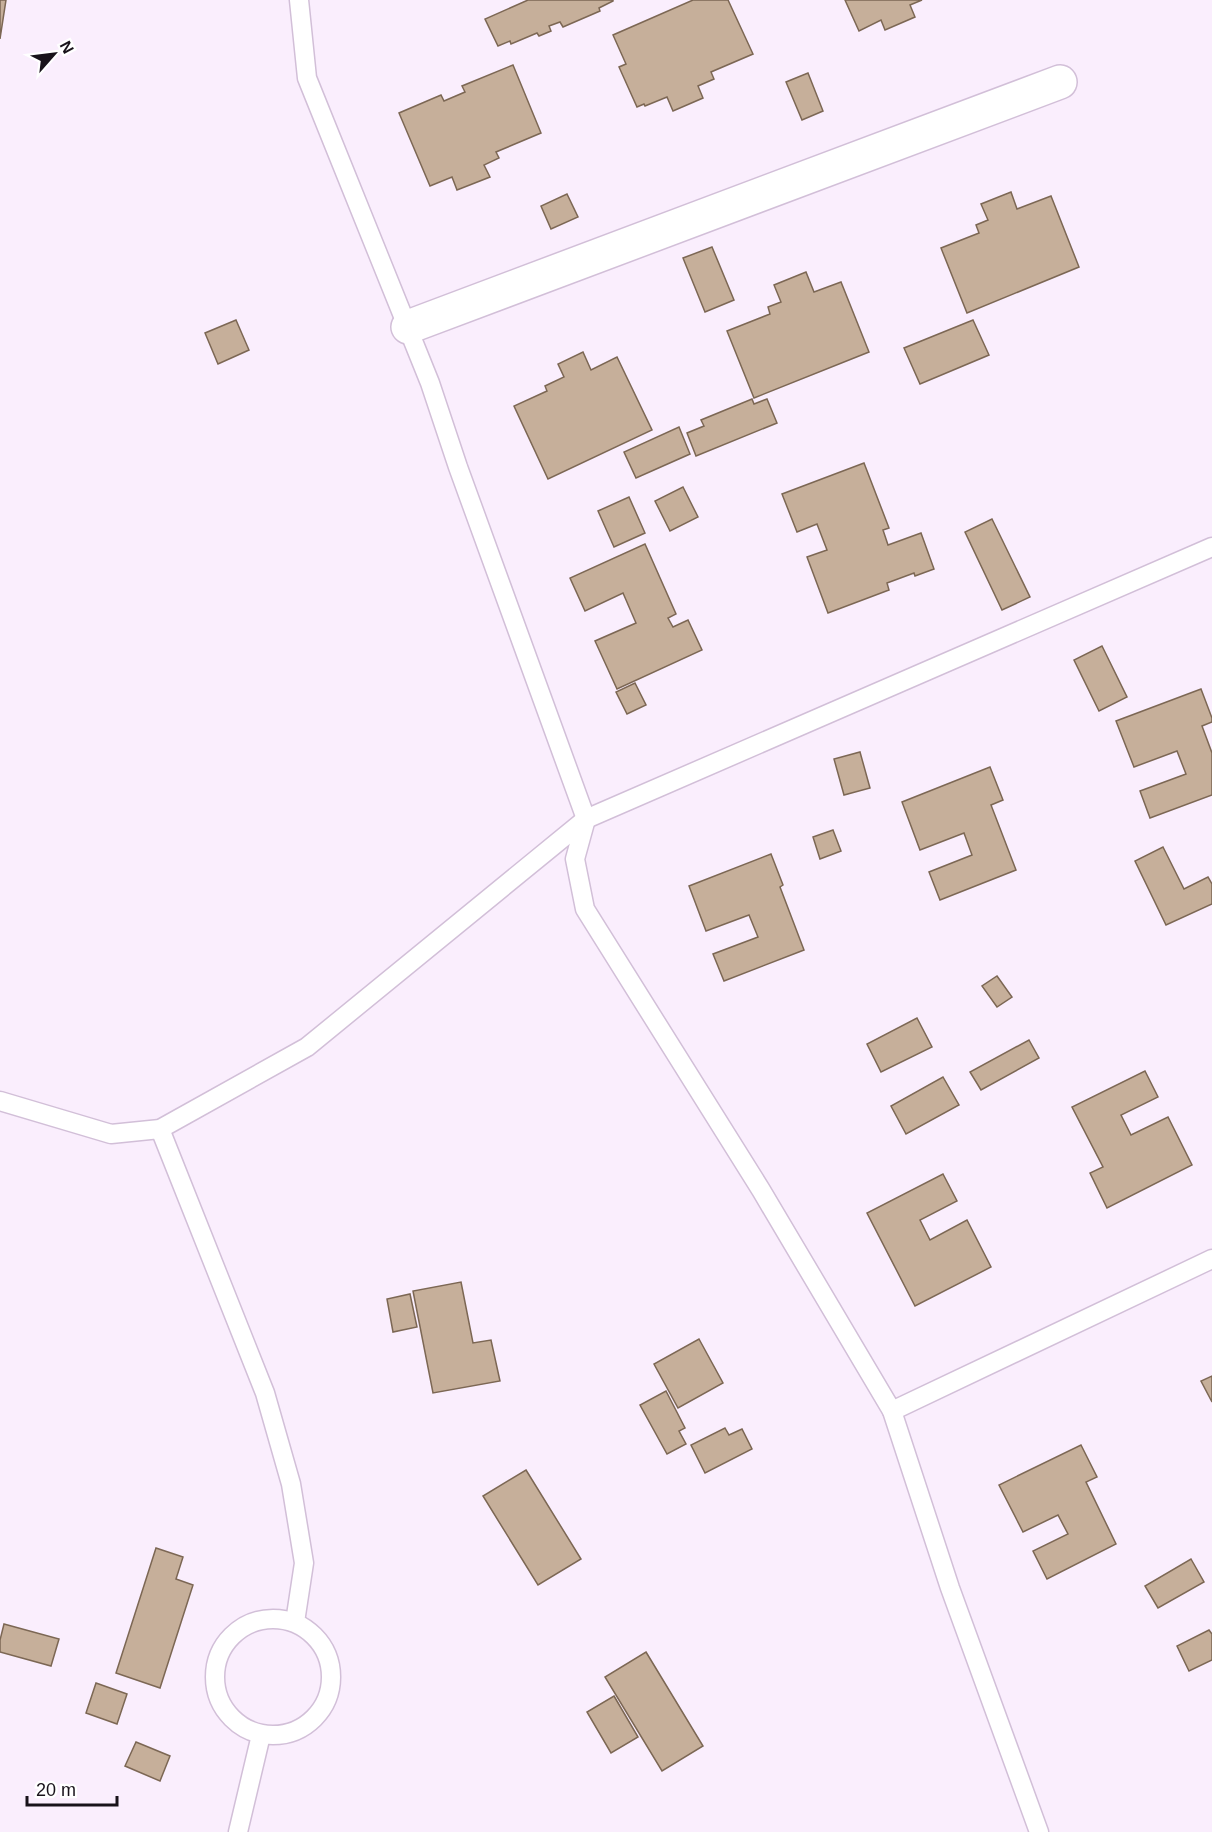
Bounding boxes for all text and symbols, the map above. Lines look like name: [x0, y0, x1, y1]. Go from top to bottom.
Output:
north arrow: [24, 24, 84, 84]
text: N: [57, 38, 77, 56]
scale bar: [27, 1769, 117, 1807]
text: 20 m: [36, 1780, 76, 1800]

